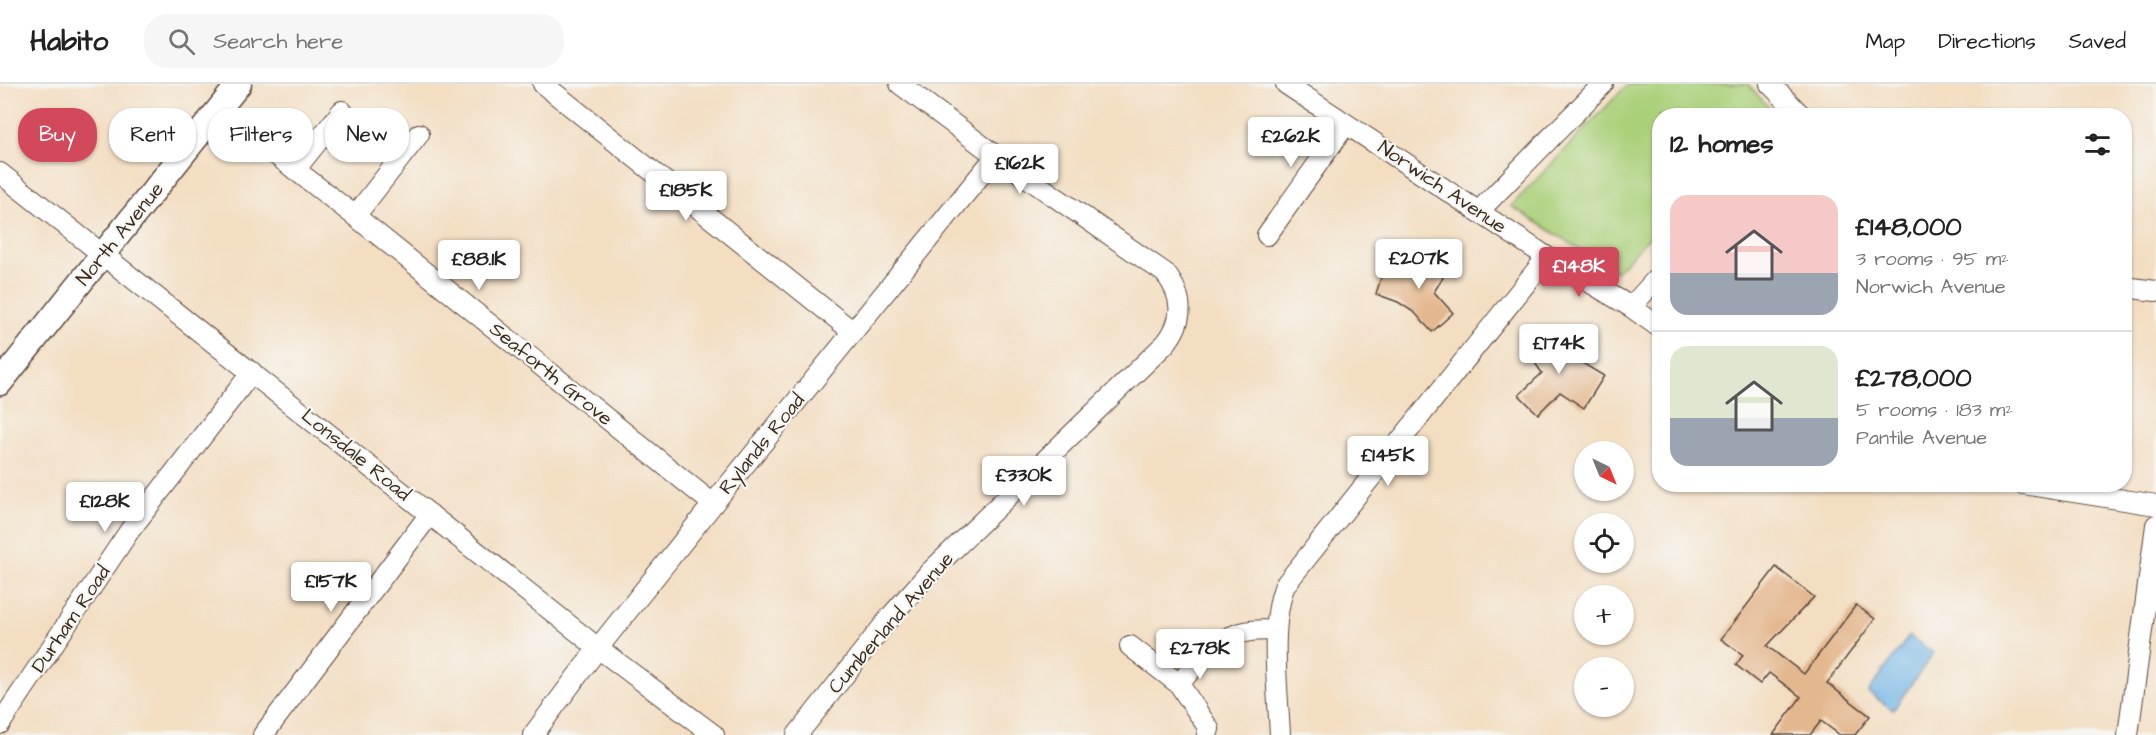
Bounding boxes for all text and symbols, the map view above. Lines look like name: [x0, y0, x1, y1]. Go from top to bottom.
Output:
search box: [144, 14, 564, 68]
text: Habito: [30, 22, 108, 61]
icon: search: [165, 25, 198, 58]
text: Search here: [213, 26, 343, 57]
text: Map: [1865, 27, 1905, 56]
text: Directions: [1938, 27, 2036, 56]
text: Saved: [2069, 27, 2126, 56]
chip: Buy: [18, 108, 97, 162]
chip: Rent: [109, 108, 196, 162]
chip: Filters: [208, 108, 313, 162]
chip: New: [325, 108, 409, 162]
pin: £262K: [1249, 117, 1333, 168]
text: £262K: [1262, 122, 1320, 150]
text: 12 homes: [1670, 126, 1773, 162]
icon: filters: [2081, 128, 2114, 161]
street label: Norwich Avenue: [1372, 134, 1512, 241]
pin: £162K: [978, 144, 1062, 195]
text: £162K: [995, 149, 1045, 177]
pin: £185K: [644, 171, 728, 222]
street label: North Avenue: [70, 176, 171, 292]
text: £185K: [660, 176, 712, 204]
text: £148,000: [1856, 209, 1962, 245]
icon: home: [1718, 219, 1790, 291]
pin: £207K: [1377, 239, 1461, 290]
pin: £88.1K: [430, 240, 528, 291]
text: £207K: [1389, 244, 1449, 272]
text: £88.1K: [452, 245, 506, 273]
text: 3 rooms · 95 m²: [1856, 245, 2009, 273]
pin: £148K: [1537, 247, 1621, 298]
text: £148K: [1553, 252, 1605, 280]
text: Norwich Avenue: [1856, 273, 2006, 301]
street label: Seaforth Grove: [483, 316, 619, 433]
pin: £174K: [1517, 324, 1601, 375]
text: £174K: [1533, 329, 1585, 357]
text: £278,000: [1856, 360, 1972, 396]
icon: home: [1718, 370, 1790, 442]
street label: Rylands Road: [712, 387, 812, 501]
text: 5 rooms · 183 m²: [1856, 396, 2013, 424]
street label: Lonsdale Road: [295, 402, 417, 508]
text: Pantile Avenue: [1856, 424, 1987, 452]
pin: £145K: [1346, 436, 1430, 487]
text: £145K: [1361, 441, 1415, 469]
north arrow: [1574, 441, 1634, 501]
map controls: [1574, 441, 1634, 717]
pin: £330K: [982, 456, 1066, 507]
text: £330K: [996, 461, 1052, 489]
pin: £128K: [63, 482, 147, 533]
text: £128K: [80, 487, 130, 515]
button: locate: [1574, 513, 1634, 573]
street label: Cumberland Avenue: [822, 546, 961, 700]
street label: Durham Road: [25, 560, 117, 678]
pin: £157K: [289, 562, 373, 613]
text: £157K: [305, 567, 357, 595]
button: +: [1574, 585, 1634, 645]
pin: £278K: [1158, 629, 1242, 680]
text: £278K: [1170, 634, 1230, 662]
button: −: [1574, 657, 1634, 717]

